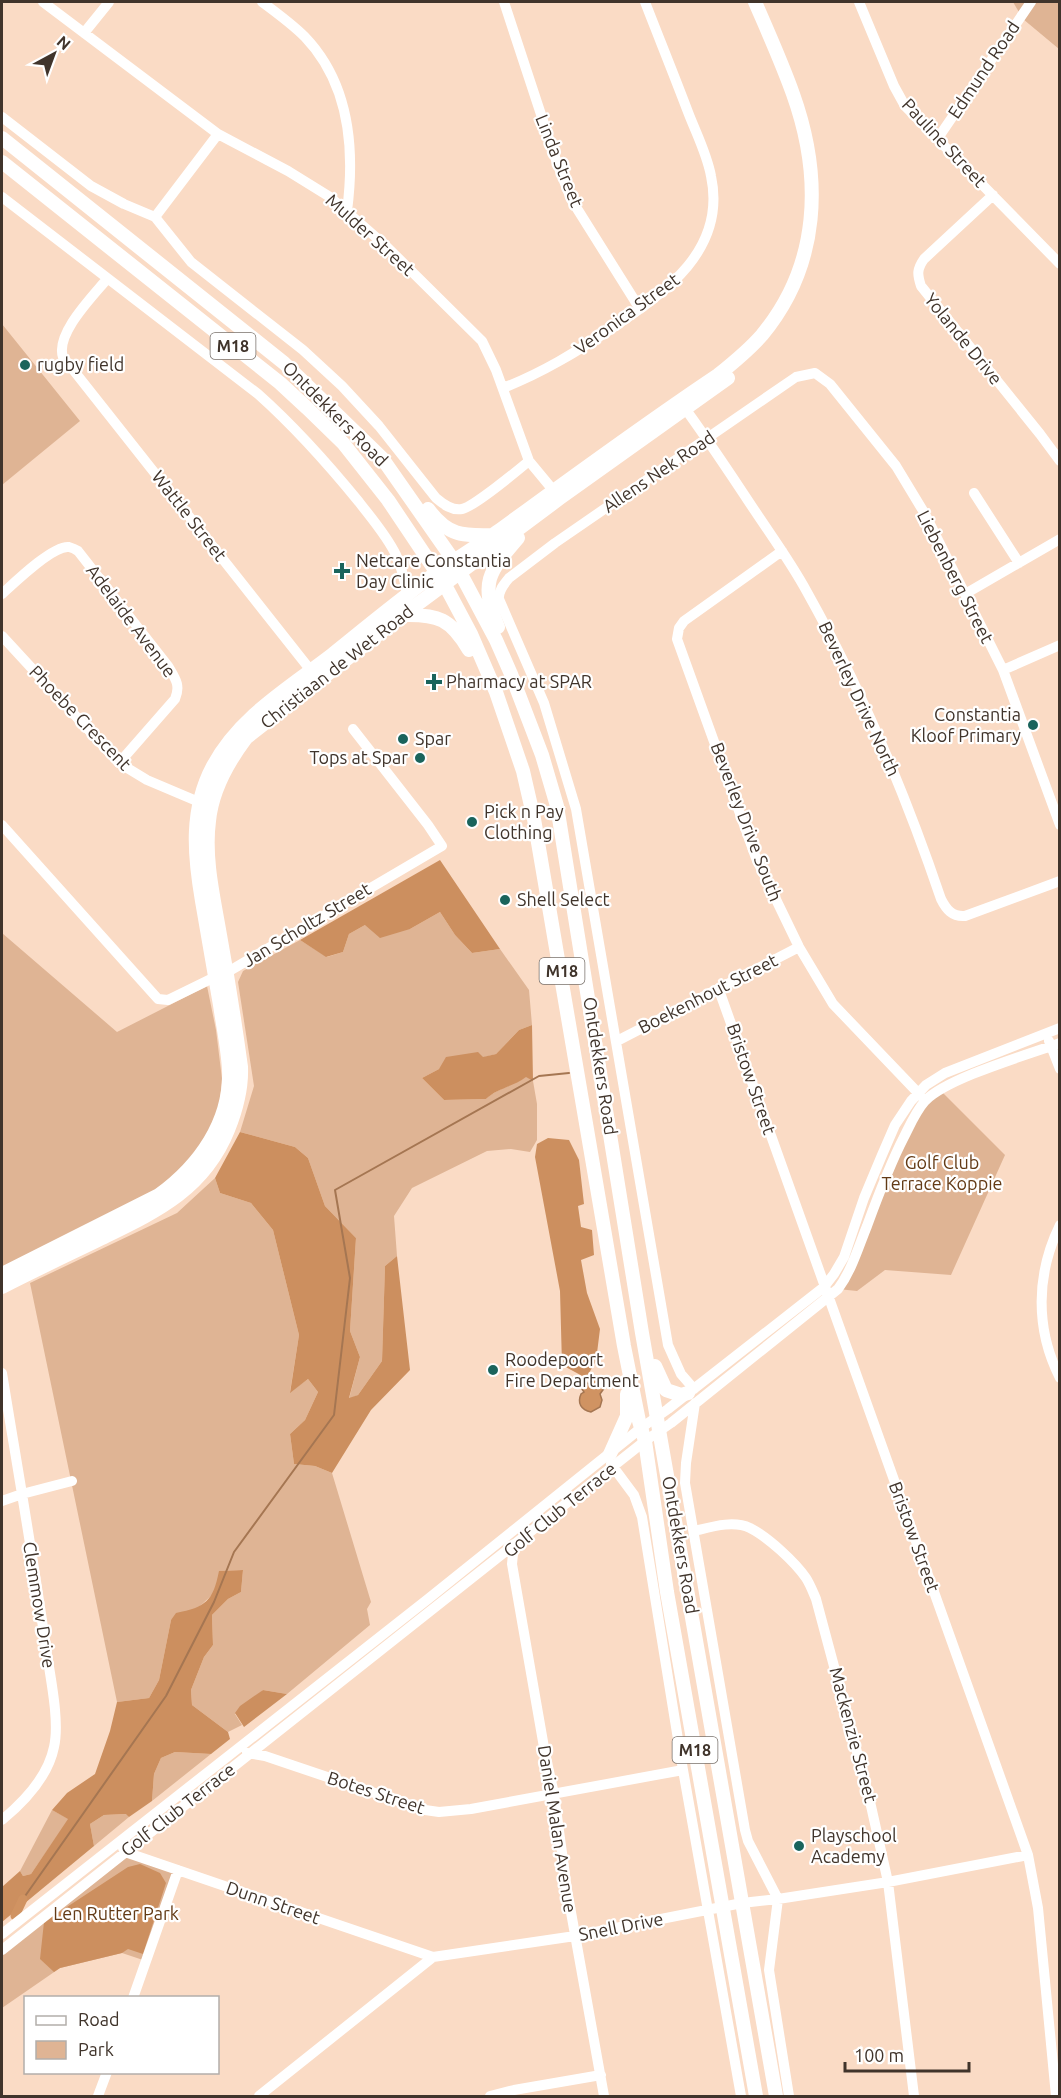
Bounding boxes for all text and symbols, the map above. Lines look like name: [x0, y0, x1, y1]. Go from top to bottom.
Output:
street label: Edmund Road: [943, 17, 1023, 122]
north arrow: [24, 24, 84, 84]
text: N: [53, 32, 74, 53]
street label: Pauline Street: [899, 94, 991, 191]
street label: Linda Street: [532, 111, 588, 210]
street label: Mulder Street: [322, 189, 419, 279]
street label: Veronica Street: [570, 268, 683, 358]
street label: Yolande Drive: [921, 289, 1007, 388]
road number: M18: [210, 333, 256, 359]
place label: rugby field: [37, 354, 124, 374]
street label: Ontdekkers Road: [279, 357, 392, 470]
marker: rugby field: [18, 358, 32, 372]
street label: Allens Nek Road: [599, 426, 718, 516]
street label: Wattle Street: [148, 466, 231, 564]
street label: Liebenberg Street: [914, 507, 998, 646]
place label: Netcare Constantia Day Clinic: [356, 550, 511, 591]
street label: Adelaide Avenue: [83, 560, 181, 681]
marker: Netcare Constantia Day Clinic: [333, 562, 351, 580]
street label: Christiaan de Wet Road: [256, 600, 417, 732]
street label: Beverley Drive North: [815, 618, 905, 779]
street label: Phoebe Crescent: [26, 661, 136, 774]
place label: Pharmacy at SPAR: [446, 671, 592, 691]
marker: Pharmacy at SPAR: [427, 675, 441, 689]
place label: Constantia Kloof Primary: [911, 704, 1021, 745]
marker: Constantia Kloof Primary: [1026, 718, 1040, 732]
place label: Spar: [415, 728, 451, 748]
marker: Spar: [396, 732, 410, 746]
street label: Beverley Drive South: [707, 739, 786, 904]
place label: Tops at Spar: [309, 747, 408, 767]
marker: Tops at Spar: [413, 751, 427, 765]
place label: Pick n Pay Clothing: [484, 801, 564, 842]
marker: Pick n Pay Clothing: [465, 815, 479, 829]
street label: Jan Scholtz Street: [239, 878, 374, 970]
place label: Shell Select: [517, 889, 610, 909]
marker: Shell Select: [498, 893, 512, 907]
street label: Boekenhout Street: [635, 949, 780, 1037]
road number: M18: [540, 958, 584, 984]
street label: Ontdekkers Road: [580, 995, 622, 1136]
street label: Bristow Street: [724, 1020, 780, 1137]
park label: Golf Club Terrace Koppie: [882, 1152, 1002, 1193]
place label: Roodepoort Fire Department: [505, 1349, 639, 1390]
marker: Roodepoort Fire Department: [486, 1363, 500, 1377]
street label: Golf Club Terrace: [499, 1458, 620, 1561]
street label: Ontdekkers Road: [659, 1474, 703, 1615]
street label: Bristow Street: [886, 1479, 944, 1595]
street label: Clemmow Drive: [20, 1540, 60, 1670]
street label: Mackenzie Street: [826, 1665, 882, 1805]
road number: M18: [672, 1737, 718, 1763]
street label: Daniel Malan Avenue: [535, 1744, 581, 1914]
street label: Golf Club Terrace: [116, 1759, 238, 1860]
street label: Botes Street: [325, 1767, 427, 1817]
place label: Playschool Academy: [811, 1825, 897, 1866]
marker: Playschool Academy: [792, 1839, 806, 1853]
street label: Dunn Street: [224, 1877, 323, 1927]
park label: Len Rutter Park: [53, 1903, 179, 1923]
street label: Snell Drive: [577, 1908, 665, 1944]
legend: [24, 1996, 219, 2074]
text: Road: [78, 2009, 120, 2029]
scale bar: [845, 2035, 970, 2073]
text: Park: [78, 2039, 114, 2059]
text: 100 m: [854, 2045, 904, 2065]

